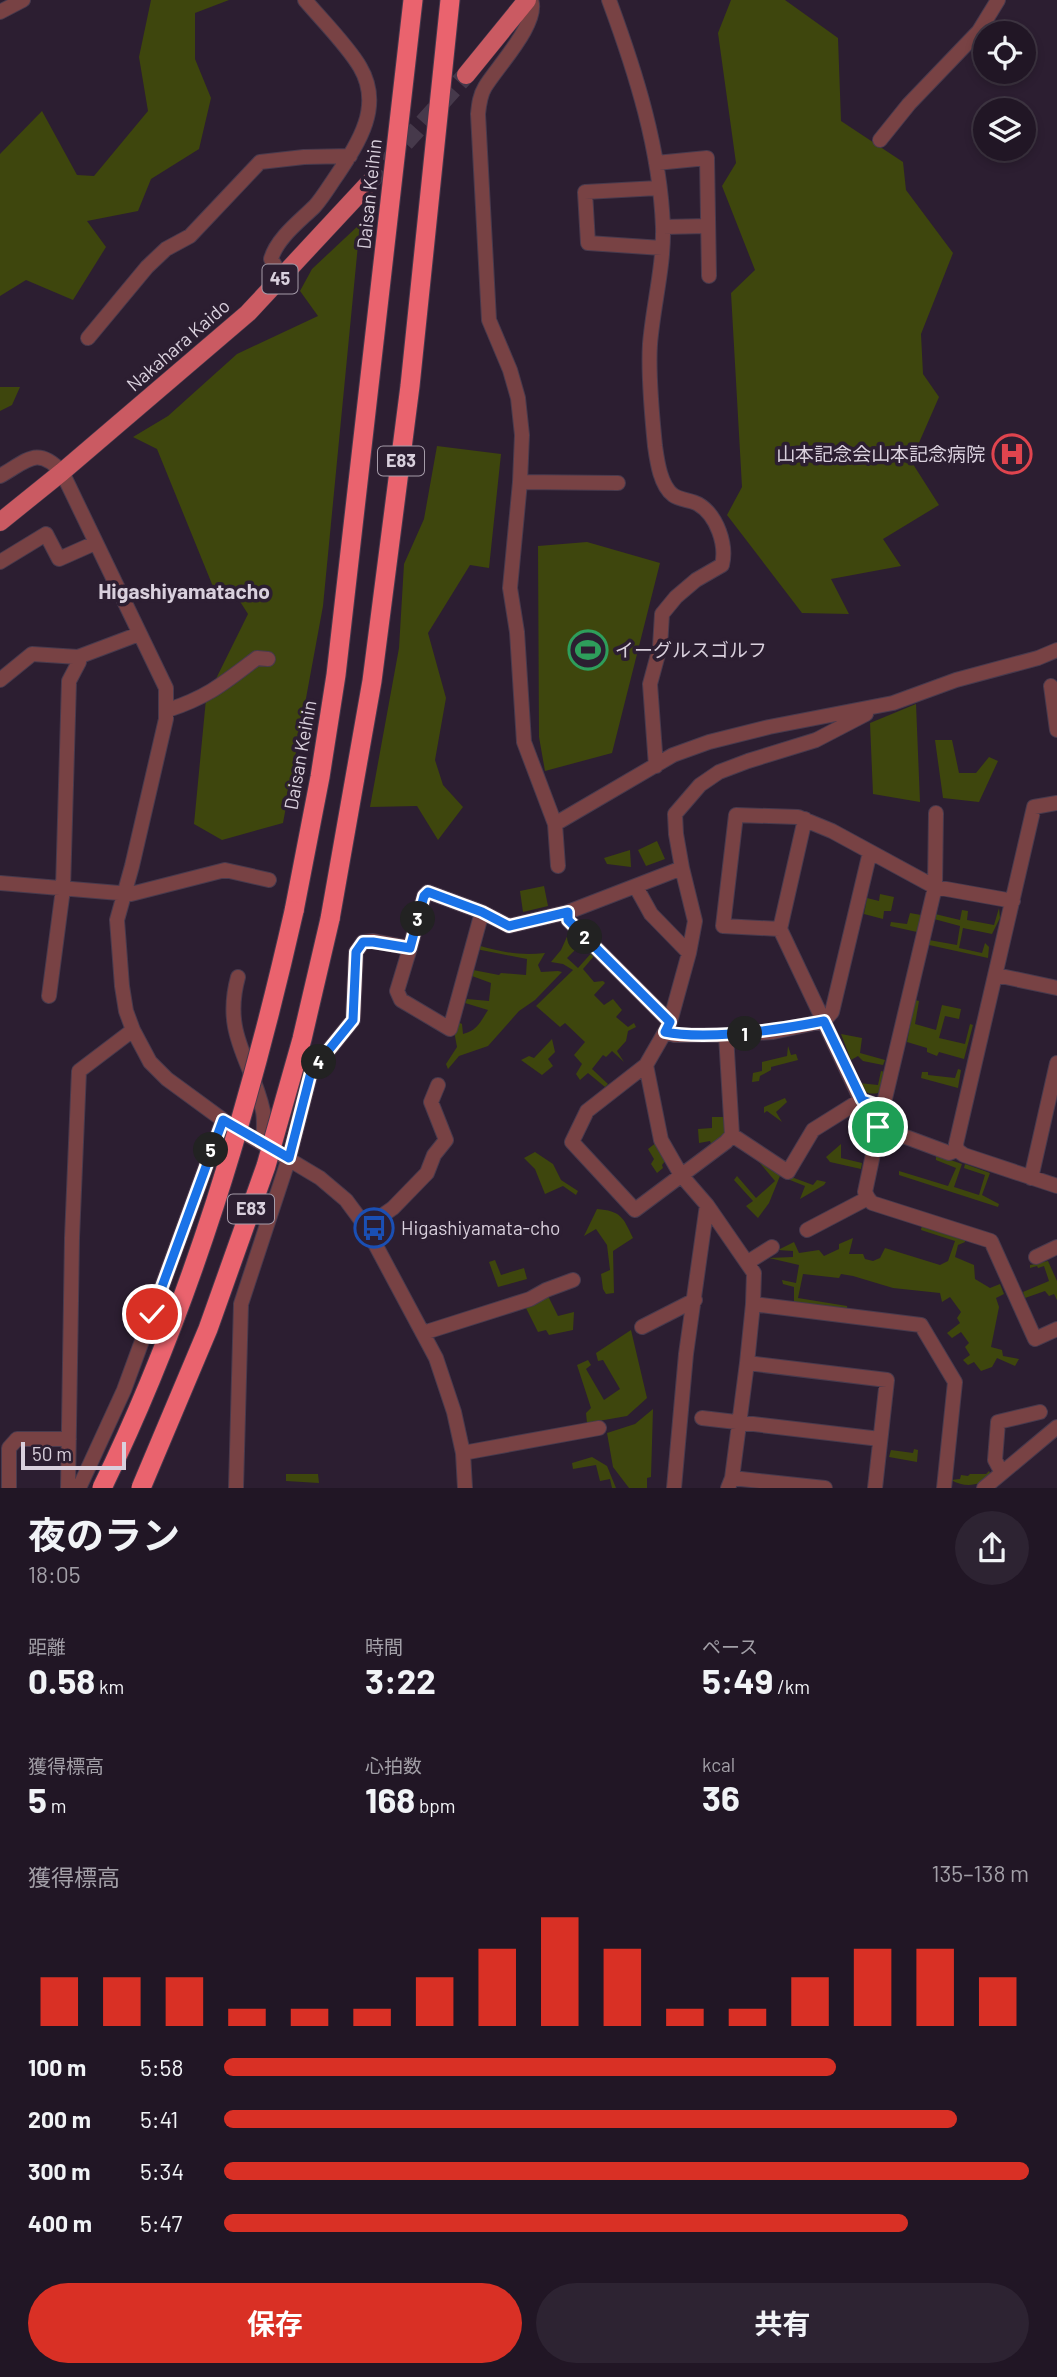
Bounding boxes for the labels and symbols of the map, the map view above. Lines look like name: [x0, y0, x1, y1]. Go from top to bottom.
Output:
street label: Daisan Keihin: [351, 138, 386, 250]
road number: 45: [262, 264, 298, 293]
street label: Nakahara Kaido: [122, 294, 234, 396]
hospital icon: 山本記念会山本記念病院: [991, 433, 1033, 475]
place label: 山本記念会山本記念病院: [776, 442, 985, 465]
road number: E83: [378, 447, 424, 476]
district label: Higashiyamatacho: [98, 578, 270, 603]
sports icon: イーグルスゴルフ: [567, 629, 609, 671]
place label: イーグルスゴルフ: [615, 638, 767, 661]
street label: Daisan Keihin: [279, 698, 320, 811]
pin: 3: [400, 902, 436, 936]
pin: 2: [568, 920, 602, 954]
pin: 1: [728, 1016, 762, 1052]
pin: 4: [302, 1044, 336, 1080]
pin: [848, 1097, 908, 1157]
pin: 5: [194, 1132, 228, 1168]
road number: E83: [228, 1194, 274, 1224]
bus stop icon: Higashiyamata-cho: [353, 1207, 395, 1249]
place label: Higashiyamata-cho: [401, 1216, 560, 1239]
pin: [122, 1284, 182, 1344]
scale bar: [21, 1439, 126, 1471]

